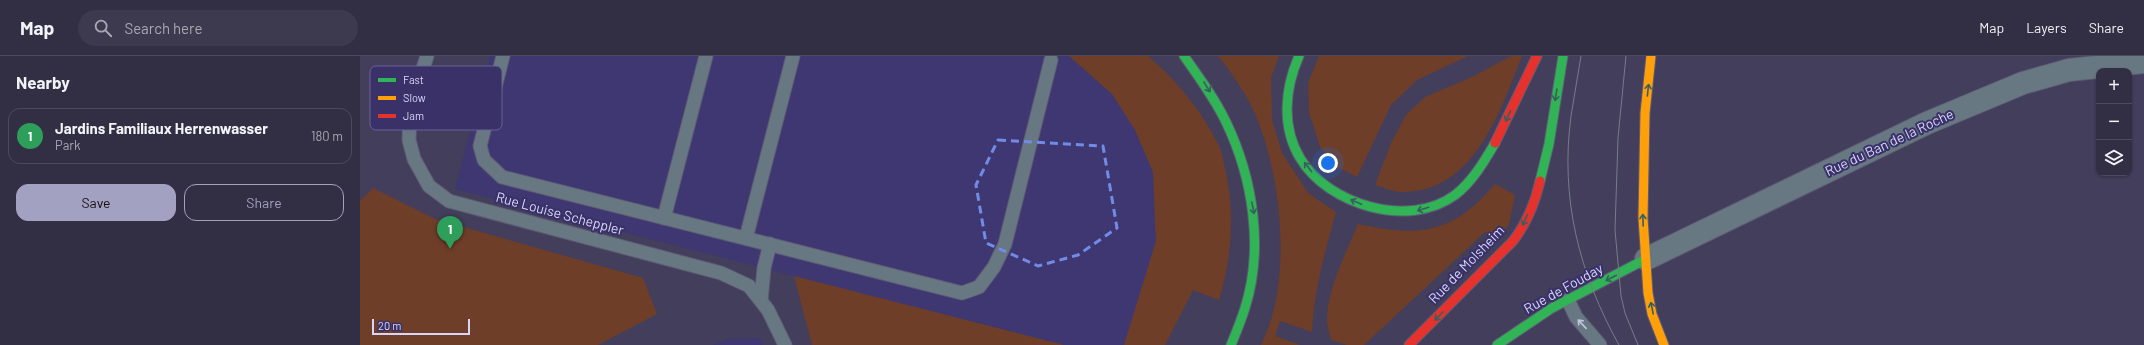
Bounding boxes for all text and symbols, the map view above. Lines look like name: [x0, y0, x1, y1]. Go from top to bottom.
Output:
search box: [78, 10, 358, 46]
text: Map: [20, 16, 54, 39]
icon: search: [92, 17, 114, 39]
text: Search here: [124, 19, 202, 37]
text: Map: [1979, 19, 2004, 36]
text: Layers: [2026, 19, 2067, 36]
text: Share: [2089, 19, 2124, 36]
legend: [370, 66, 502, 130]
map controls: [2096, 68, 2132, 176]
button: +: [2096, 68, 2132, 104]
text: Nearby: [16, 72, 70, 92]
text: Fast: [403, 73, 424, 86]
one-way arrow: [1203, 81, 1211, 92]
one-way arrow: [1644, 84, 1651, 97]
one-way arrow: [1552, 88, 1560, 101]
text: Slow: [403, 91, 426, 104]
button: −: [2096, 104, 2132, 140]
street label: Rue du Ban de la Roche: [1822, 105, 1956, 179]
text: Jam: [403, 109, 424, 122]
one-way arrow: [1504, 110, 1511, 122]
text: Jardins Familiaux Herrenwasser: [55, 119, 268, 137]
text: 1: [28, 128, 32, 144]
text: 180 m: [311, 128, 343, 144]
text: Park: [55, 137, 81, 153]
button: layers: [2096, 140, 2132, 176]
your location: [1318, 153, 1338, 173]
one-way arrow: [1304, 161, 1312, 172]
button: Save: [16, 184, 176, 221]
button: Share: [184, 184, 344, 221]
street label: Rue Louise Scheppler: [494, 188, 626, 238]
one-way arrow: [1350, 198, 1362, 206]
one-way arrow: [1250, 201, 1258, 214]
one-way arrow: [1417, 206, 1430, 213]
one-way arrow: [1521, 214, 1529, 226]
one-way arrow: [1640, 214, 1647, 227]
pin: 1: [437, 216, 463, 249]
street label: Rue de Molsheim: [1424, 221, 1508, 307]
street label: Rue de Fouday: [1520, 259, 1606, 317]
one-way arrow: [1605, 275, 1617, 282]
one-way arrow: [1647, 302, 1655, 315]
one-way arrow: [1434, 311, 1444, 321]
scale bar: [372, 317, 470, 336]
text: 20 m: [378, 319, 401, 332]
one-way arrow: [1578, 319, 1587, 329]

